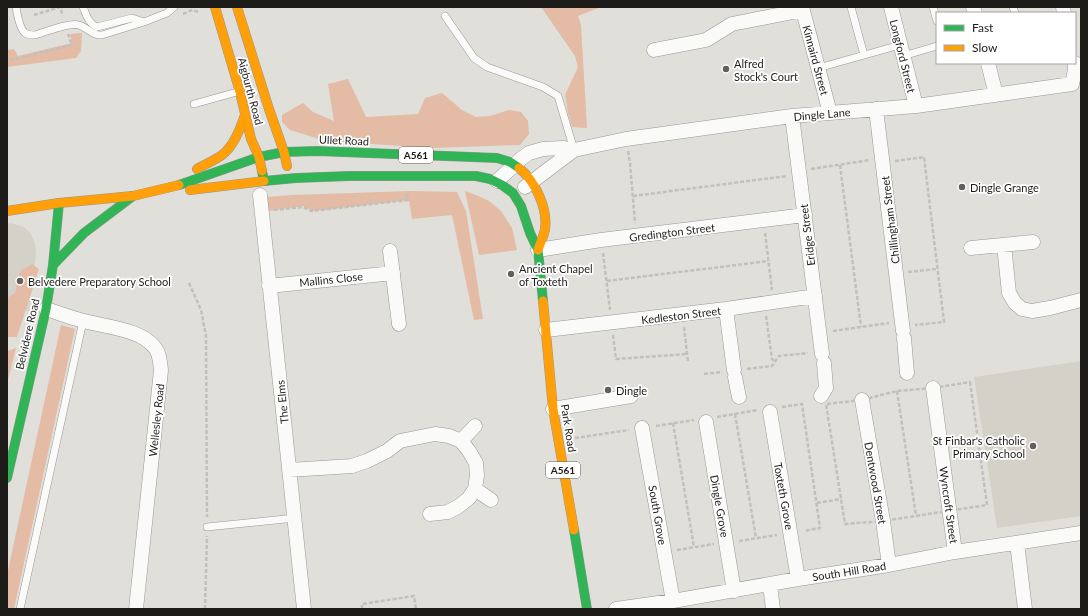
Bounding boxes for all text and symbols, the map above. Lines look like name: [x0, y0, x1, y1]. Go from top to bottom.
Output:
legend: [936, 12, 1076, 64]
street label: Longford Street: [888, 18, 918, 94]
text: Fast: [972, 20, 994, 35]
street label: Kinnaird Street: [800, 24, 832, 97]
text: Slow: [972, 40, 998, 55]
street label: Aigburth Road: [236, 56, 266, 126]
place label: Alfred Stock's Court: [734, 57, 798, 83]
marker: Alfred Stock's Court: [721, 64, 731, 74]
street label: Dingle Lane: [793, 105, 851, 123]
street label: Ullet Road: [319, 133, 369, 147]
road number: A561: [399, 147, 433, 163]
street label: Chillingham Street: [878, 175, 902, 265]
place label: Dingle Grange: [970, 181, 1039, 194]
marker: Dingle Grange: [957, 182, 967, 192]
street label: Eridge Street: [797, 203, 817, 267]
street label: Gredington Street: [628, 220, 716, 244]
place label: Ancient Chapel of Toxteth: [519, 262, 593, 288]
street label: Mallins Close: [299, 269, 364, 289]
marker: Ancient Chapel of Toxteth: [506, 269, 516, 279]
place label: Belvedere Preparatory School: [28, 275, 171, 288]
marker: Belvedere Preparatory School: [15, 276, 25, 286]
street label: Belvidere Road: [13, 297, 41, 371]
street label: Kedleston Street: [640, 304, 722, 326]
street label: The Elms: [273, 379, 291, 424]
street label: Wellesley Road: [146, 383, 166, 457]
place label: Dingle: [616, 384, 647, 397]
marker: Dingle: [603, 385, 613, 395]
street label: Park Road: [559, 403, 579, 453]
place label: St Finbar's Catholic Primary School: [933, 434, 1025, 460]
street label: Dentwood Street: [862, 441, 890, 525]
marker: St Finbar's Catholic Primary School: [1028, 441, 1038, 451]
street label: Toxteth Grove: [772, 461, 796, 531]
road number: A561: [546, 462, 580, 478]
street label: Wyncroft Street: [937, 466, 961, 544]
street label: Dingle Grove: [708, 474, 732, 538]
street label: South Grove: [646, 484, 670, 546]
street label: South Hill Road: [811, 559, 887, 583]

